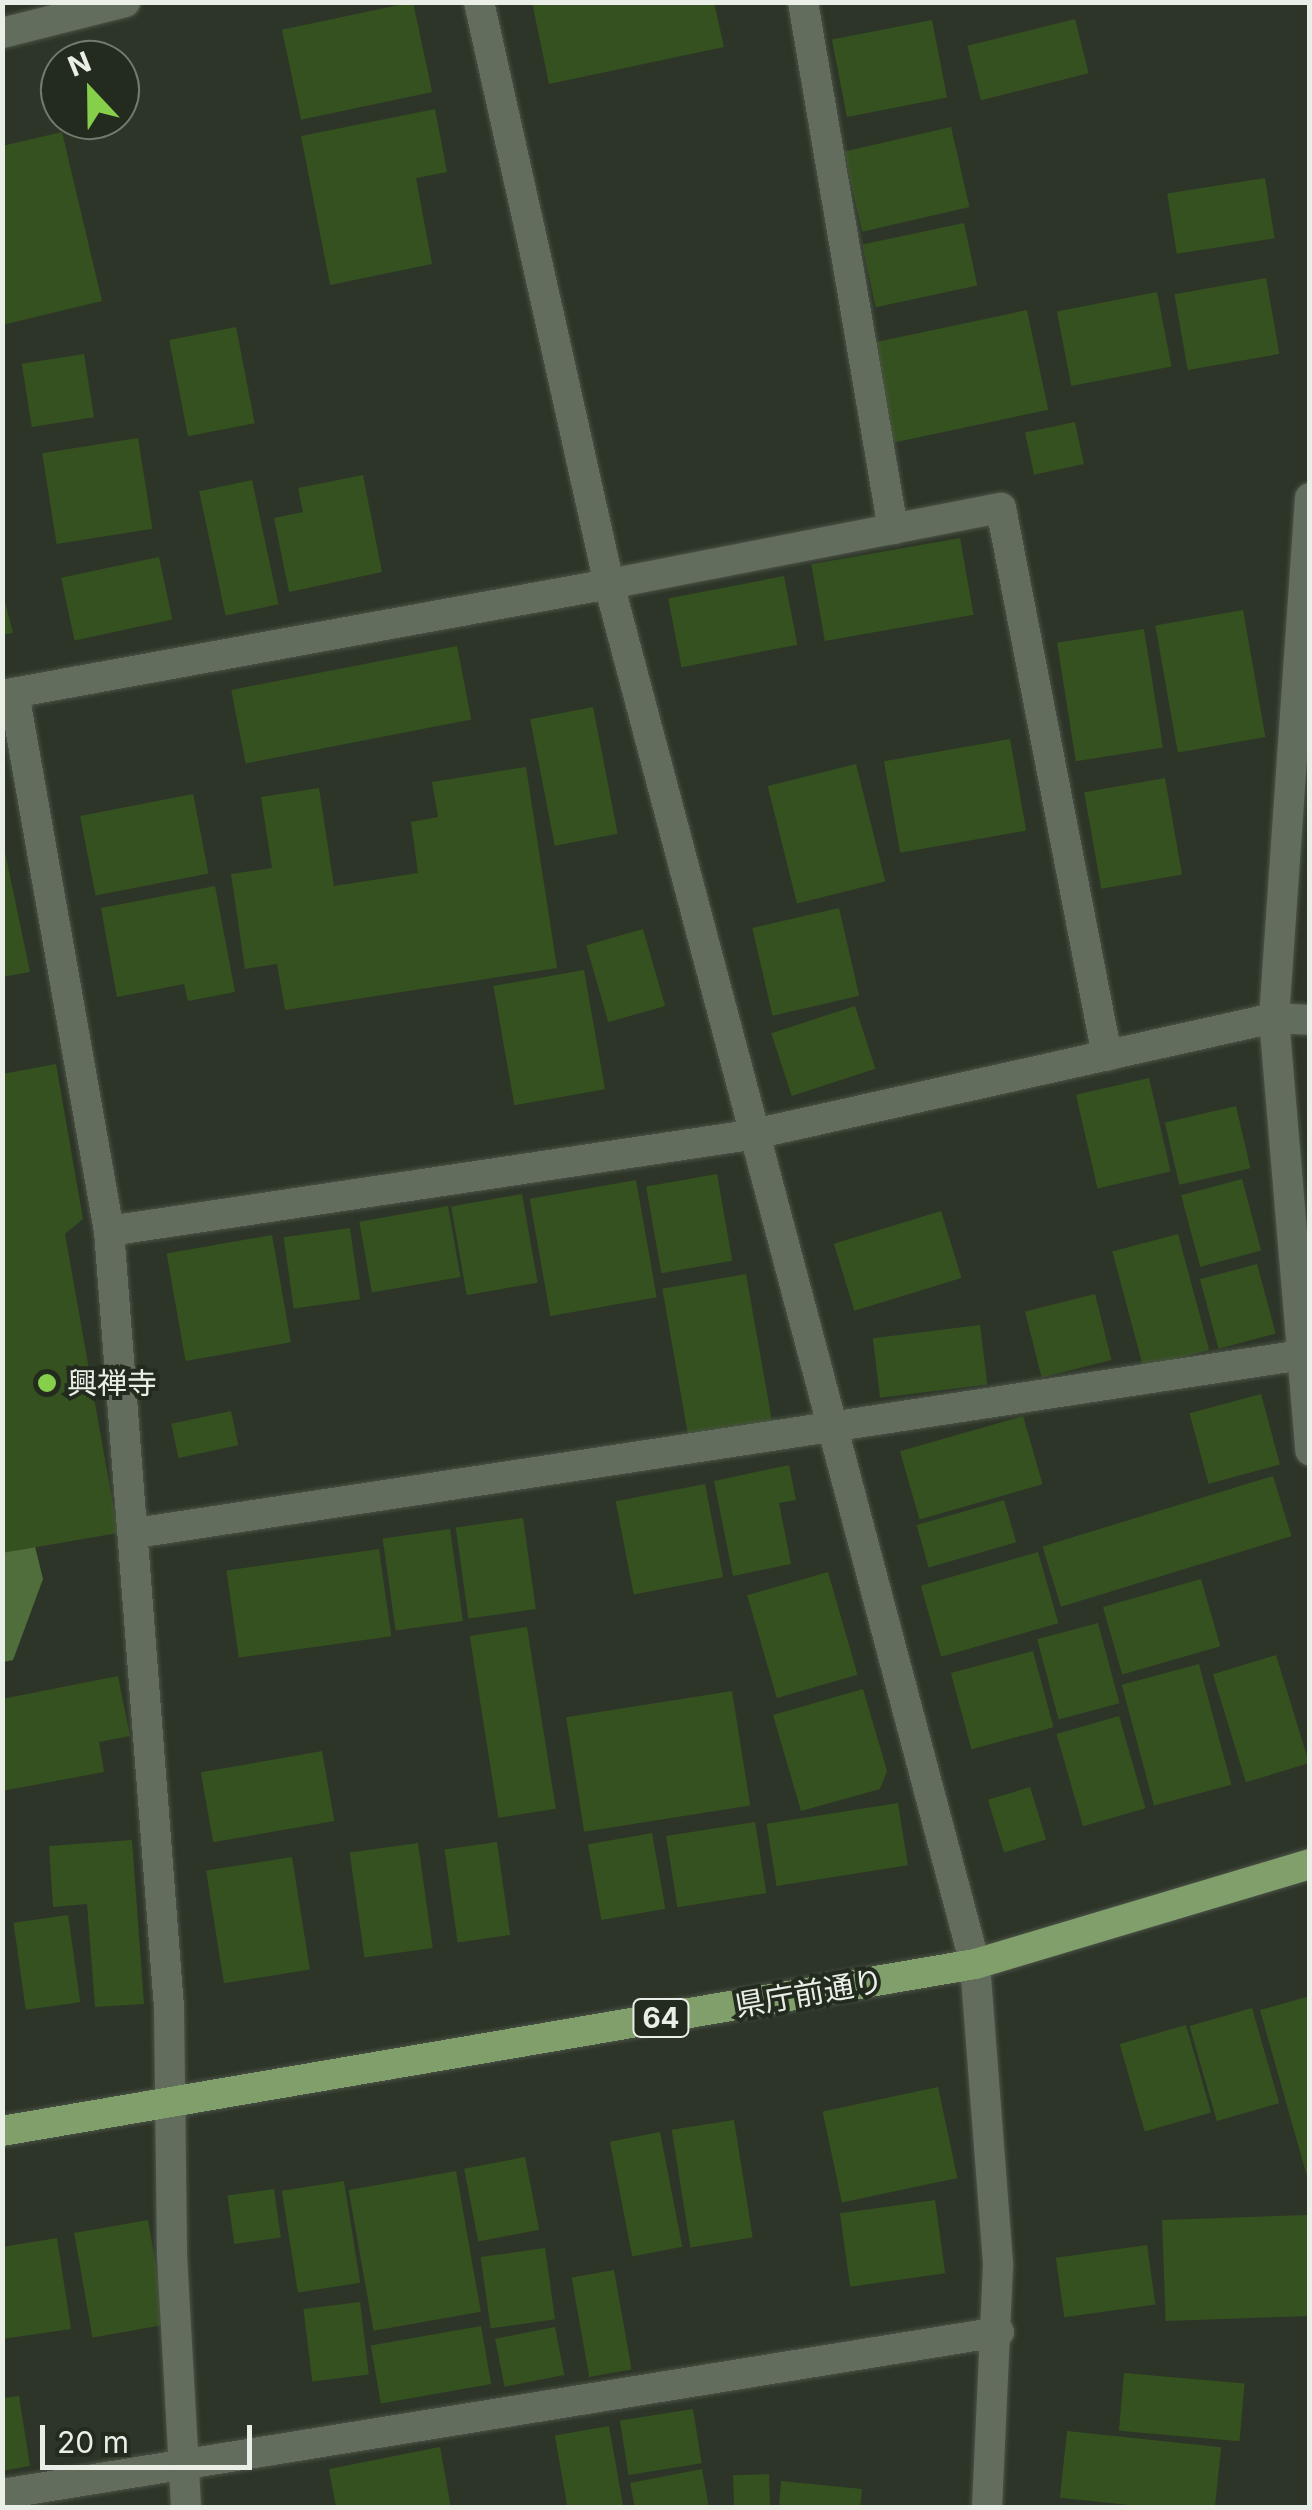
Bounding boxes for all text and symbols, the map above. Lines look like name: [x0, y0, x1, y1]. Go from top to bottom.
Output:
north arrow: [40, 40, 140, 140]
text: N: [63, 44, 96, 84]
place label: 興禅寺: [67, 1365, 157, 1401]
marker: 興禅寺: [36, 1372, 58, 1394]
street label: 県庁前通り: [732, 1962, 886, 2024]
road number: 64: [631, 1995, 691, 2041]
scale bar: [45, 2405, 258, 2467]
text: 20 m: [57, 2424, 129, 2460]

